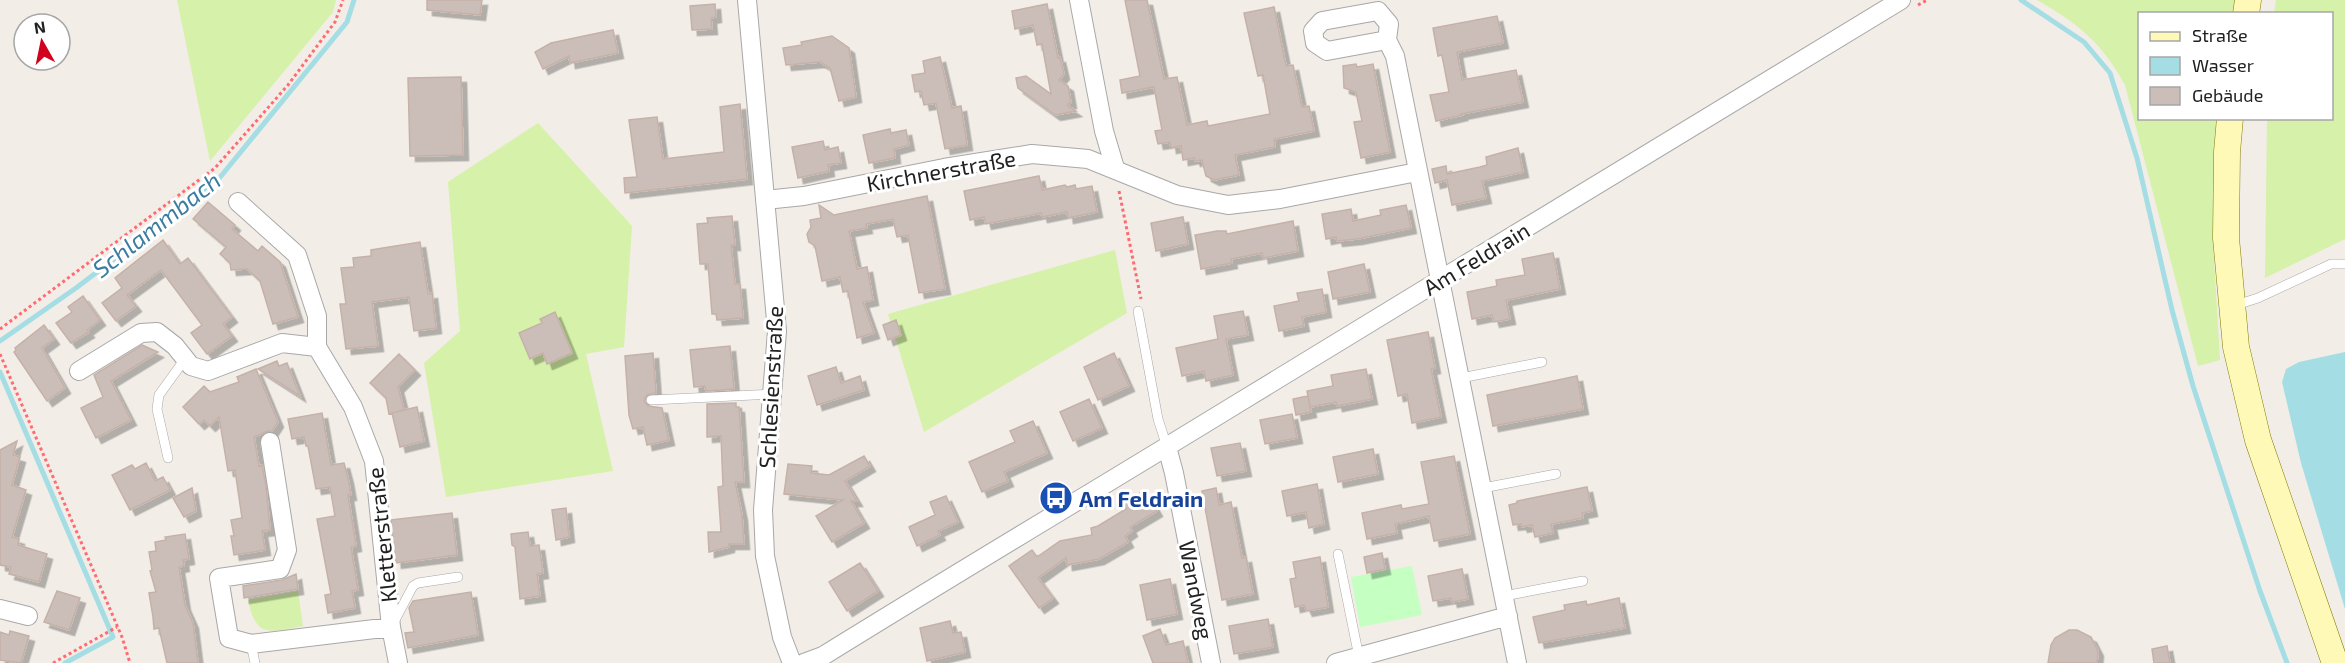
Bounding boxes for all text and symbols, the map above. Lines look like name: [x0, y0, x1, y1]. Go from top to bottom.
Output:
north arrow: [12, 12, 72, 72]
legend: [2138, 12, 2333, 120]
text: N: [32, 16, 47, 37]
text: Straße: [2192, 24, 2248, 46]
text: Wasser: [2192, 54, 2254, 76]
text: Gebäude: [2192, 84, 2263, 106]
street label: Kirchnerstraße: [864, 144, 1018, 196]
water label: Schlammbach: [86, 165, 226, 283]
street label: Am Feldrain: [1418, 216, 1534, 300]
street label: Schlesienstraße: [753, 305, 787, 469]
street label: Kletterstraße: [361, 466, 401, 604]
bus stop icon: Am Feldrain: [1038, 480, 1074, 516]
place label: Am Feldrain: [1079, 485, 1203, 511]
street label: Wandweg: [1175, 538, 1219, 642]

